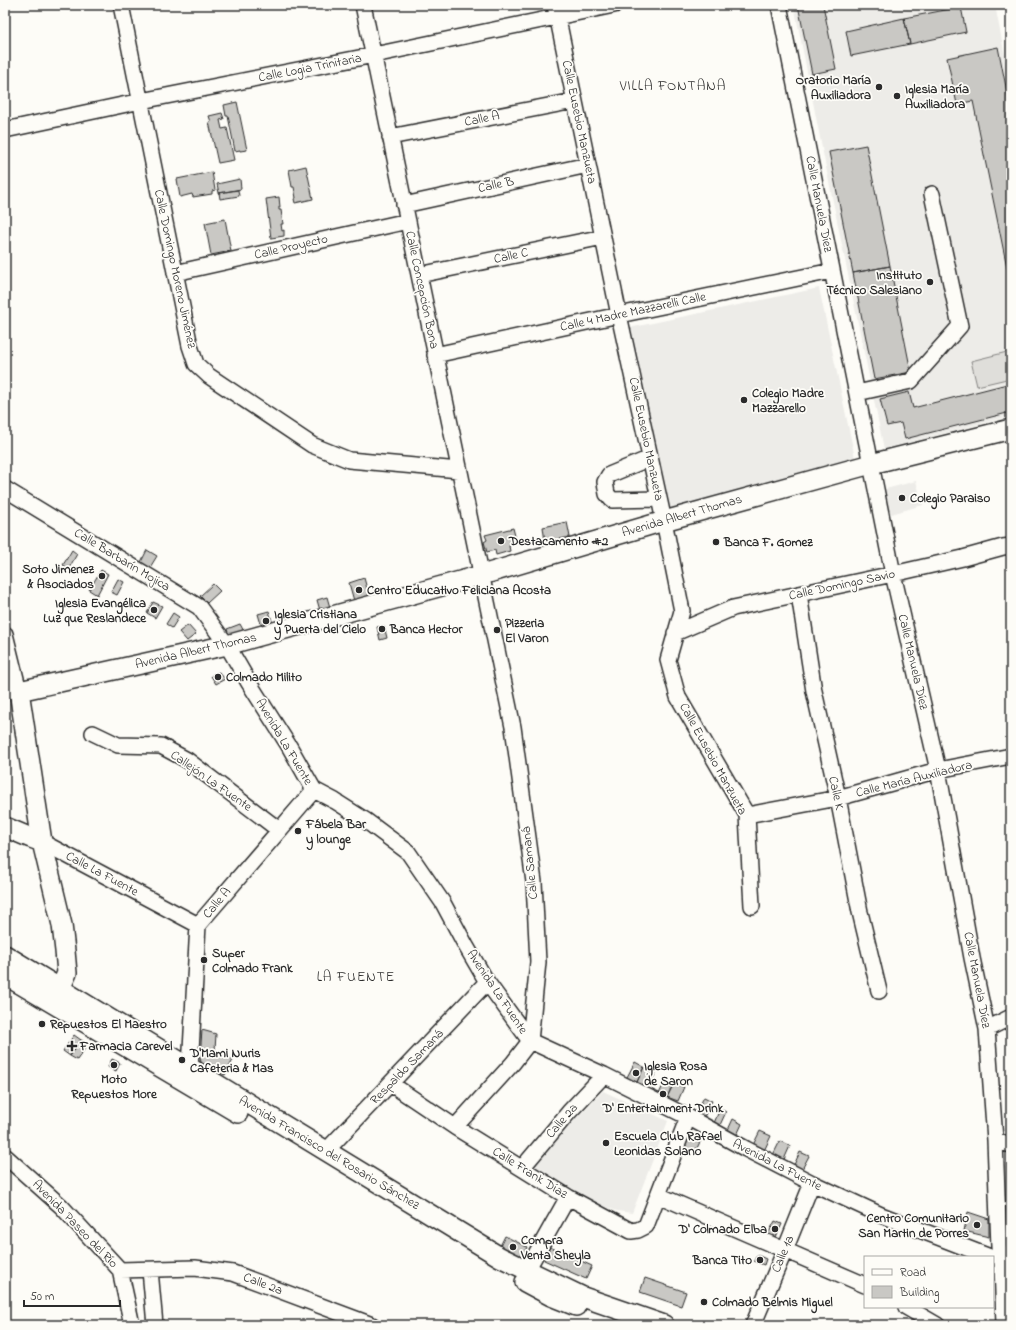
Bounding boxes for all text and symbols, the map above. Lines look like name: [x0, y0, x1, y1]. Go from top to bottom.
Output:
street label: Calle Logia Trinitaria: [257, 49, 364, 88]
street label: Calle Eusebio Manzueta: [557, 58, 601, 186]
place label: Oratorio María Auxiliadora: [796, 71, 871, 105]
district label: VILLA FONTANA: [619, 76, 726, 97]
place label: Iglesia María Auxiliadora: [905, 80, 969, 114]
marker: Oratorio María Auxiliadora: [874, 82, 884, 92]
marker: Iglesia María Auxiliadora: [892, 91, 902, 101]
street label: Calle A: [463, 106, 501, 132]
street label: Calle Manuela Díez: [800, 154, 838, 254]
street label: Calle B: [476, 172, 516, 198]
street label: Calle Domingo Moreno Jiménez: [148, 188, 201, 351]
street label: Calle Proyecto: [252, 229, 330, 266]
street label: Calle Concepción Bona: [400, 229, 444, 351]
street label: Calle C: [492, 243, 530, 269]
place label: Instituto Técnico Salesiano: [826, 266, 922, 300]
marker: Instituto Técnico Salesiano: [925, 277, 935, 287]
street label: Calle 4 Madre Mazzarelli Calle: [558, 287, 708, 337]
street label: Calle Eusebio Manzueta: [624, 375, 668, 503]
place label: Colegio Madre Mazzarello: [752, 384, 825, 418]
marker: Colegio Madre Mazzarello: [739, 395, 749, 405]
place label: Colegio Paraiso: [910, 489, 990, 510]
street label: Avenida Albert Thomas: [620, 490, 745, 542]
marker: Colegio Paraiso: [897, 493, 907, 503]
street label: Calle Barbarín Mojica: [70, 524, 174, 596]
place label: Destacamento #2: [508, 532, 609, 551]
place label: Banca F. Gomez: [723, 533, 813, 552]
marker: Destacamento #2: [496, 536, 506, 546]
marker: Banca F. Gomez: [711, 537, 721, 547]
place label: Soto Jimenez & Asociados: [22, 560, 95, 594]
street label: Calle Domingo Savio: [787, 564, 897, 607]
marker: Soto Jimenez & Asociados: [97, 571, 107, 581]
place label: Centro Educativo Feliciana Acosta: [367, 581, 551, 600]
marker: Centro Educativo Feliciana Acosta: [354, 585, 364, 595]
place label: Iglesia Evangélica Luz que Reslandece: [43, 594, 147, 628]
marker: Iglesia Evangélica Luz que Reslandece: [149, 605, 159, 615]
place label: Iglesia Cristiana y Puerta del Cielo: [274, 605, 366, 641]
street label: Calle Manuela Díez: [893, 612, 933, 712]
place label: Pizzeria El Varon: [505, 614, 549, 648]
marker: Iglesia Cristiana y Puerta del Cielo: [261, 616, 271, 626]
place label: Banca Hector: [389, 620, 463, 639]
marker: Banca Hector: [377, 624, 387, 634]
marker: Pizzeria El Varon: [492, 625, 502, 635]
street label: Avenida Albert Thomas: [133, 628, 259, 674]
place label: Colmado Milito: [226, 668, 302, 687]
marker: Colmado Milito: [213, 672, 223, 682]
street label: Avenida La Fuente: [251, 695, 317, 789]
street label: Calle Eusebio Manzueta: [674, 699, 752, 819]
street label: Callejón La Fuente: [166, 746, 256, 816]
street label: Calle María Auxiliadora: [854, 755, 974, 803]
street label: Calle K: [823, 774, 849, 812]
place label: Fábela Bar y lounge: [305, 815, 367, 851]
street label: Calle Samaná: [517, 825, 543, 900]
marker: Fábela Bar y lounge: [293, 826, 303, 836]
street label: Calle La Fuente: [62, 847, 142, 901]
street label: Calle A: [198, 883, 236, 923]
street label: Calle Manuela Díez: [958, 930, 996, 1030]
place label: Super Colmado Frank: [212, 944, 293, 978]
street label: Avenida La Fuente: [462, 946, 532, 1038]
marker: Super Colmado Frank: [199, 955, 209, 965]
district label: LA FUENTE: [317, 967, 395, 988]
place label: Repuestos El Maestro: [49, 1015, 167, 1034]
marker: Repuestos El Maestro: [37, 1019, 47, 1029]
street label: Respaldo Samaná: [366, 1025, 448, 1109]
place label: Farmacia Carevel: [79, 1037, 172, 1056]
marker: Farmacia Carevel: [67, 1041, 77, 1051]
place label: D'Mami Nuris Cafeteria & Mas: [189, 1044, 274, 1078]
marker: D'Mami Nuris Cafeteria & Mas: [177, 1055, 187, 1065]
place label: Iglesia Rosa de Saron: [644, 1057, 707, 1091]
marker: Moto Repuestos More: [109, 1060, 119, 1070]
marker: Iglesia Rosa de Saron: [631, 1068, 641, 1078]
place label: Moto Repuestos More: [70, 1070, 158, 1104]
marker: D' Entertainment Drink: [658, 1089, 668, 1099]
street label: Avenida Francisco del Rosario Sánchez: [235, 1091, 424, 1215]
street label: Calle 2a: [541, 1099, 583, 1143]
place label: D' Entertainment Drink: [602, 1099, 724, 1118]
place label: Escuela Club Rafael Leonidas Solano: [614, 1127, 722, 1161]
street label: Avenida La Fuente: [729, 1134, 825, 1196]
marker: Escuela Club Rafael Leonidas Solano: [601, 1138, 611, 1148]
street label: Calle Frank Díaz: [489, 1142, 572, 1204]
street label: Avenida Paseo del Río: [28, 1175, 123, 1273]
place label: Centro Comunitario San Martin de Porres: [858, 1209, 969, 1243]
place label: D' Colmado Elba: [678, 1220, 767, 1239]
marker: Centro Comunitario San Martin de Porres: [972, 1220, 982, 1230]
marker: D' Colmado Elba: [770, 1224, 780, 1234]
place label: Compra Venta Sheyla: [520, 1231, 591, 1267]
street label: Calle 1a: [767, 1232, 799, 1276]
marker: Compra Venta Sheyla: [508, 1242, 518, 1252]
place label: Banca Tito: [692, 1251, 752, 1270]
marker: Banca Tito: [755, 1255, 765, 1265]
legend: [864, 1256, 994, 1308]
text: Road: [900, 1264, 926, 1282]
street label: Calle 2a: [240, 1268, 286, 1300]
scale bar: [24, 1282, 120, 1308]
text: Building: [899, 1284, 939, 1303]
text: 50 m: [30, 1288, 54, 1306]
place label: Colmado Belmis Miguel: [712, 1293, 833, 1314]
marker: Colmado Belmis Miguel: [699, 1297, 709, 1307]

